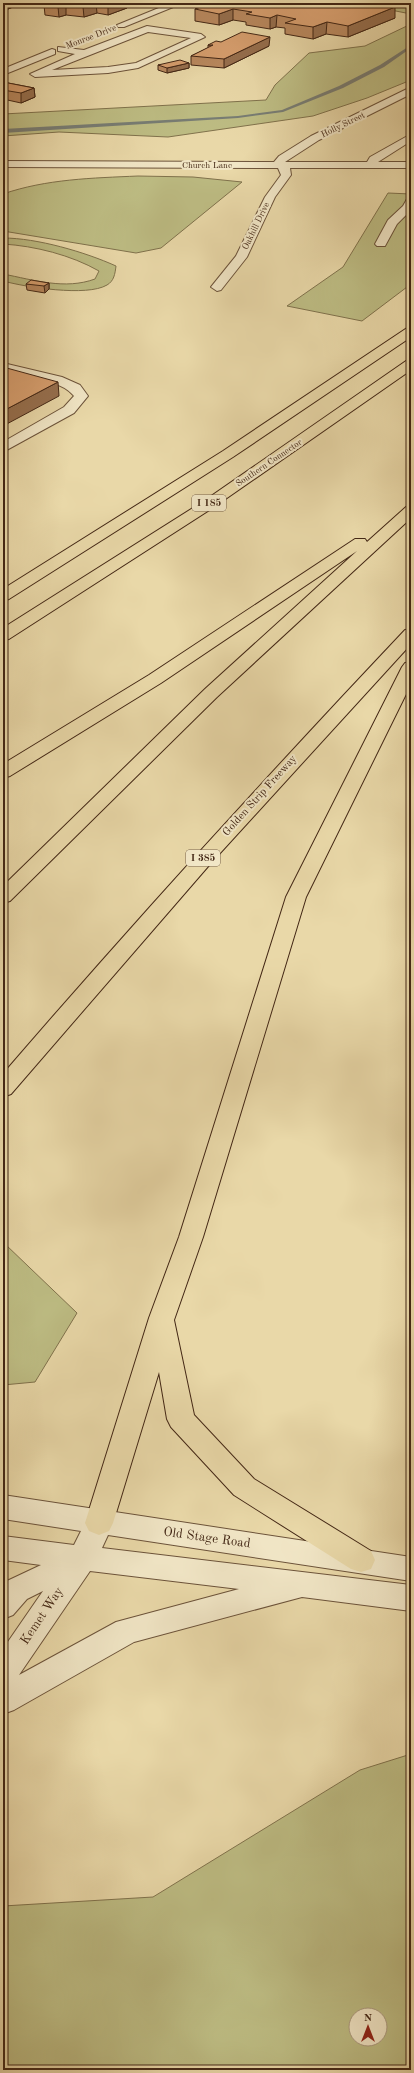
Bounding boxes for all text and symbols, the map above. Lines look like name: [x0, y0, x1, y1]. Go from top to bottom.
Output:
street label: Monroe Drive: [65, 23, 117, 51]
street label: Holly Street: [320, 111, 366, 139]
street label: Church Lane: [182, 161, 232, 170]
street label: Oakhill Drive: [241, 201, 271, 251]
street label: Southern Connector: [234, 437, 304, 488]
road number: I 185: [192, 495, 226, 511]
street label: Golden Strip Freeway: [221, 753, 299, 838]
road number: I 385: [186, 850, 220, 866]
street label: Old Stage Road: [163, 1525, 252, 1551]
street label: Kemet Way: [18, 1585, 66, 1647]
north arrow: [348, 2007, 388, 2047]
text: N: [364, 2013, 373, 2024]

